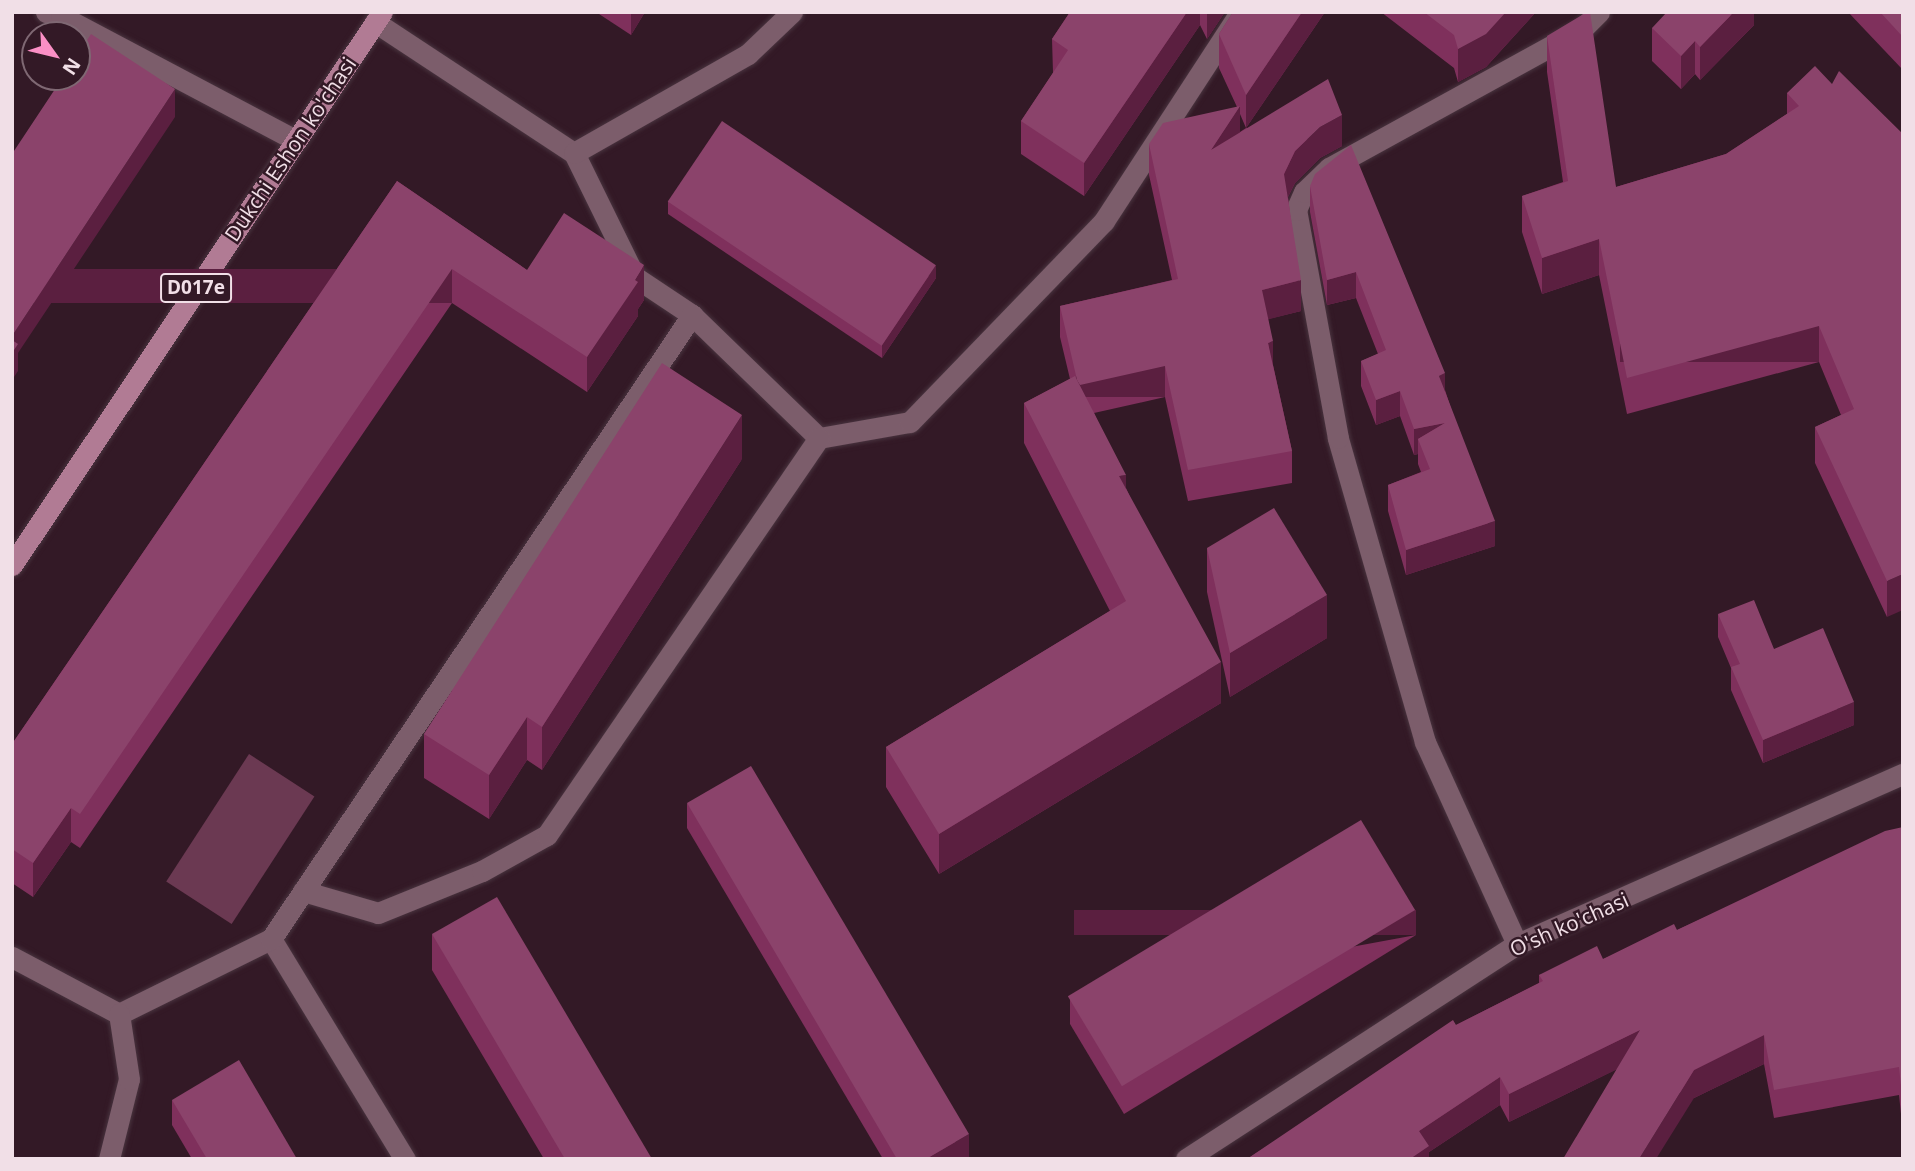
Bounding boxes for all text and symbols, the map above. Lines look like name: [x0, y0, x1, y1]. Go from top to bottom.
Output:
north arrow: [21, 21, 91, 91]
street label: Dukchi Eshon ko'chasi: [219, 52, 361, 246]
text: N: [57, 53, 87, 80]
road number: D017e: [159, 272, 233, 304]
street label: O'sh ko'chasi: [1506, 887, 1632, 961]

